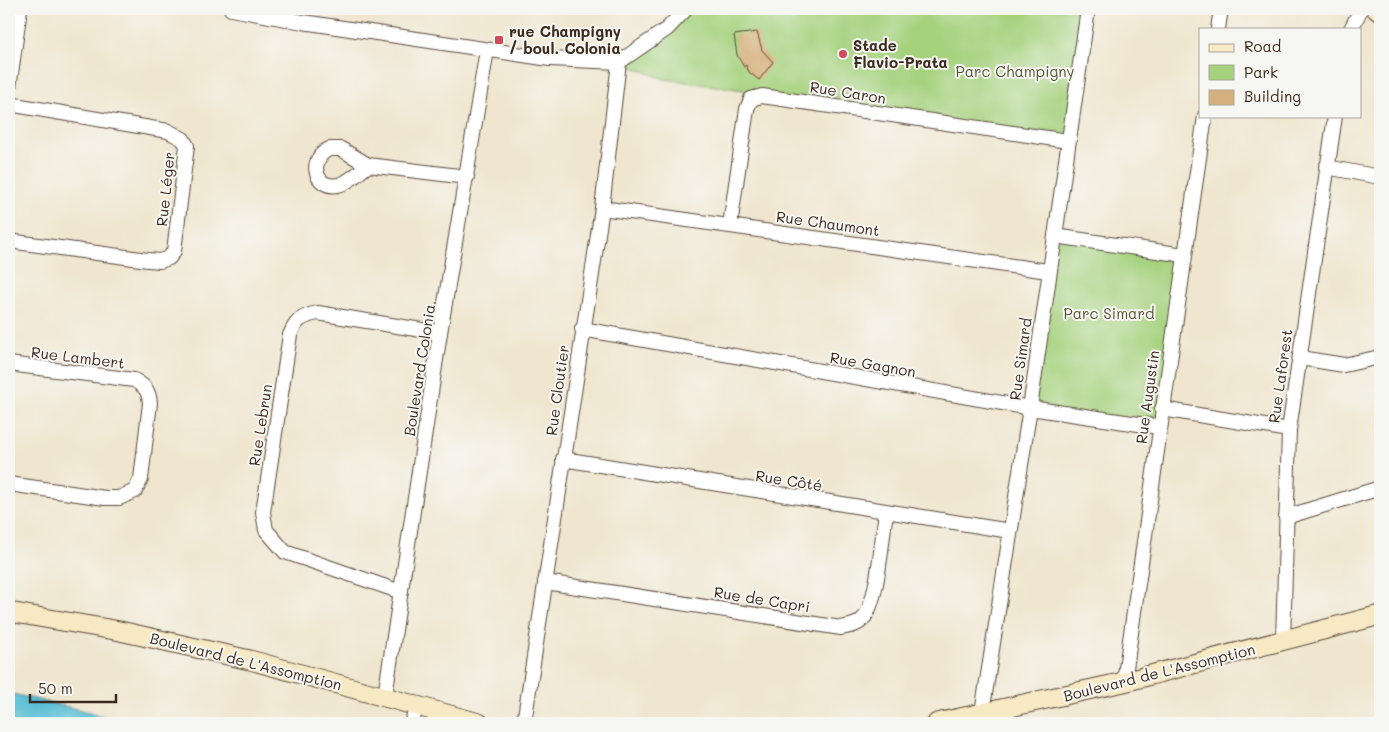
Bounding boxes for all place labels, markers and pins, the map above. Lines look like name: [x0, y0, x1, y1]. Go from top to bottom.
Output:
place label: rue Champigny / boul. Colonia: [509, 21, 621, 58]
marker: rue Champigny / boul. Colonia: [493, 34, 505, 46]
place label: Stade Flavio-Prata: [853, 35, 948, 72]
marker: Stade Flavio-Prata: [837, 48, 849, 60]

